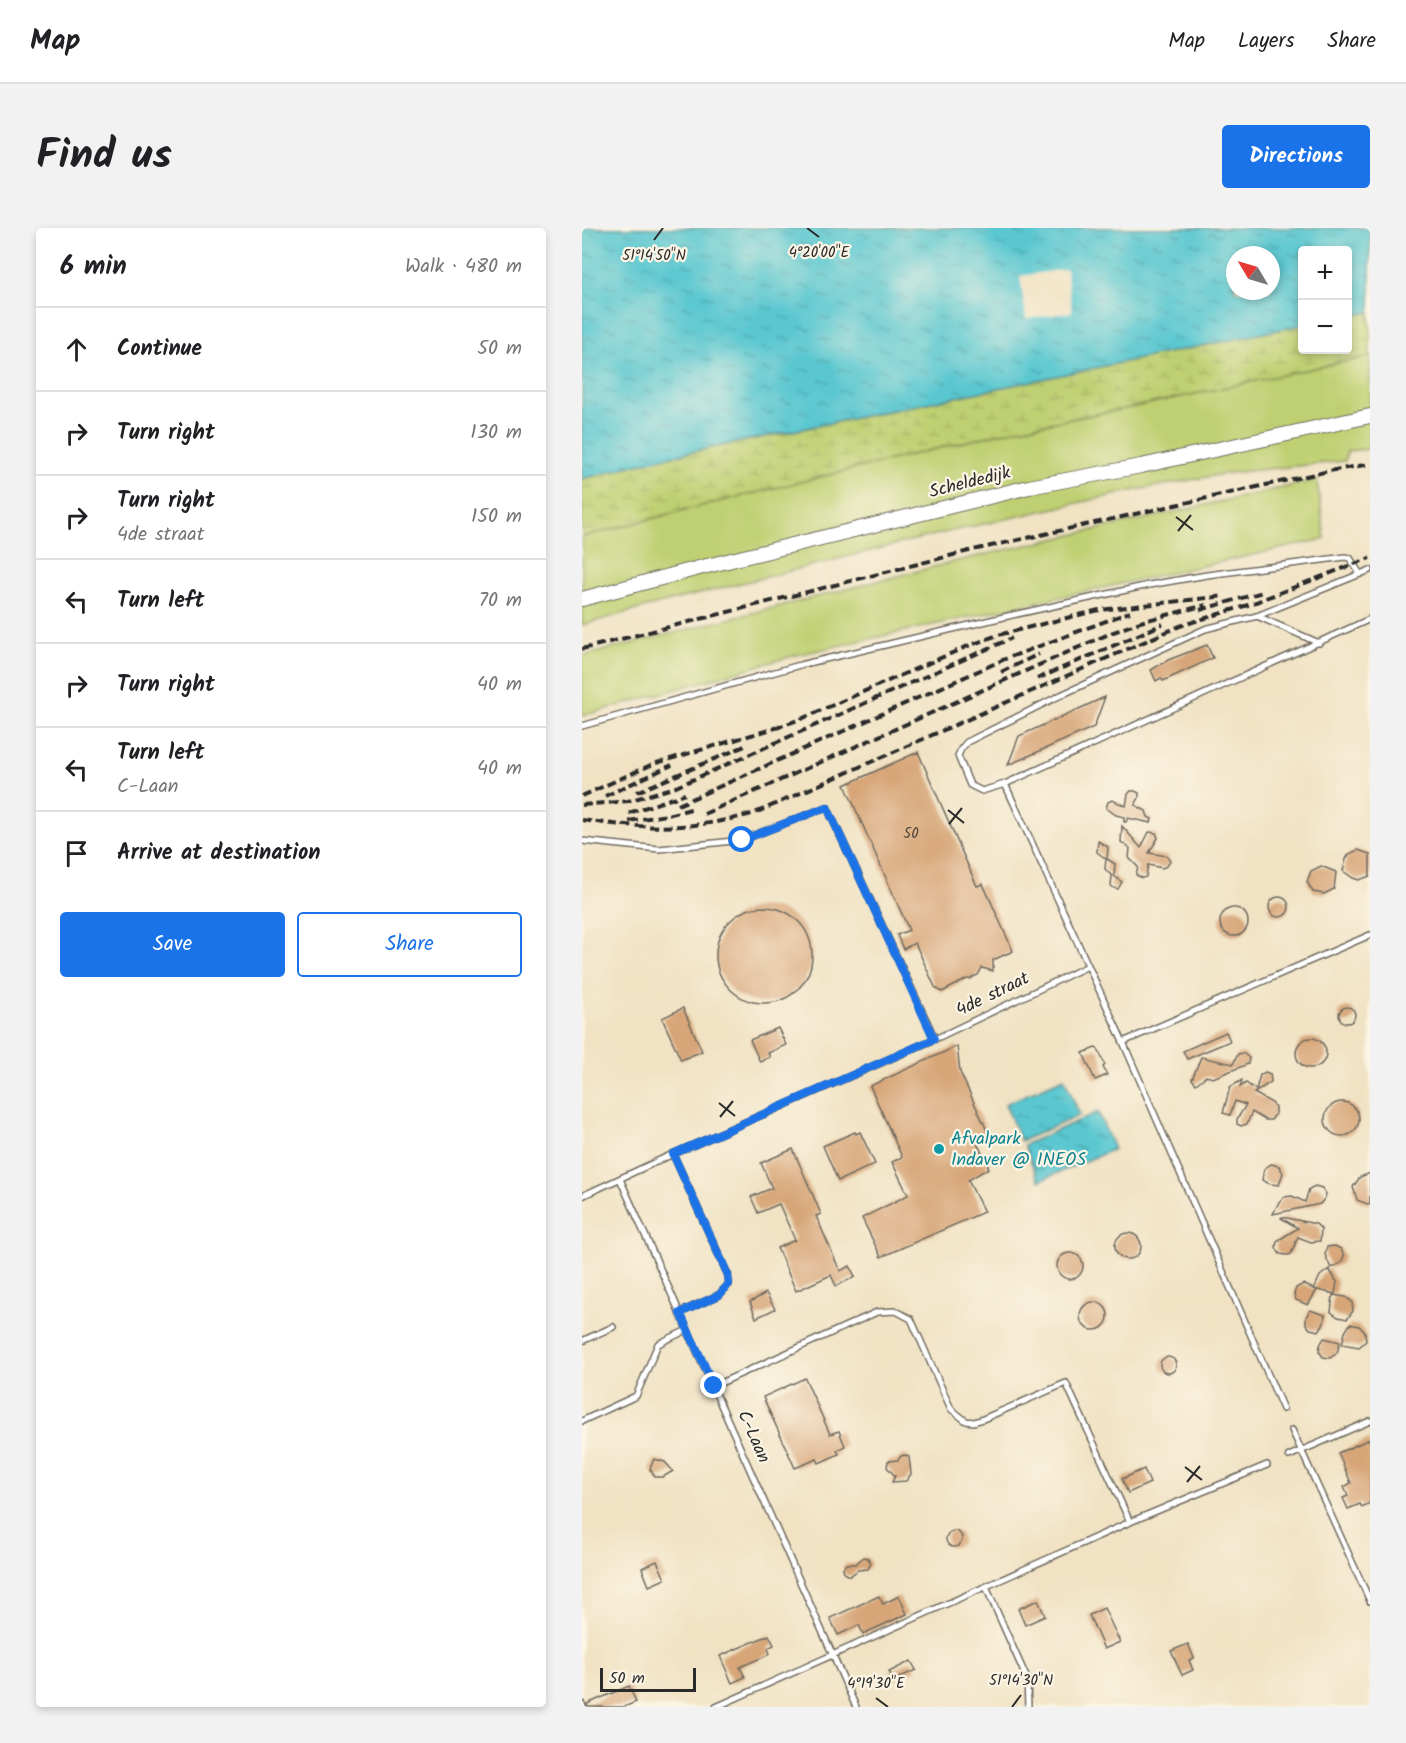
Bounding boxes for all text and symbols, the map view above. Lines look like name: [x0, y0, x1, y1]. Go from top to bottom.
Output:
text: Map: [30, 19, 81, 64]
text: Map: [1168, 25, 1205, 58]
text: Layers: [1238, 25, 1294, 58]
text: Share: [1327, 25, 1376, 58]
text: Find us: [36, 123, 172, 190]
button: Directions: [1222, 125, 1370, 188]
text: 4°20'00"E: [789, 241, 850, 265]
text: 51°14'50"N: [622, 244, 686, 268]
text: 6 min: [60, 246, 127, 288]
north arrow: [1226, 246, 1280, 300]
map controls: [1298, 246, 1352, 354]
button: +: [1298, 246, 1352, 300]
text: Walk · 480 m: [405, 251, 522, 283]
button: −: [1298, 300, 1352, 354]
text: Continue: [117, 332, 202, 367]
icon: ahead: [60, 333, 93, 366]
text: 50 m: [477, 333, 522, 365]
text: Turn right: [117, 416, 215, 451]
icon: right: [60, 417, 93, 450]
text: 130 m: [470, 417, 522, 449]
street label: Scheldedijk: [926, 459, 1014, 507]
text: Turn right: [117, 484, 215, 519]
icon: right: [60, 501, 93, 534]
text: 150 m: [471, 501, 522, 533]
text: 4de straat: [117, 519, 204, 551]
text: Turn left: [117, 584, 204, 619]
icon: left: [60, 585, 93, 618]
text: 70 m: [479, 585, 522, 617]
text: Turn right: [117, 668, 215, 703]
icon: right: [60, 669, 93, 702]
text: 40 m: [477, 669, 522, 701]
text: Turn left: [117, 736, 204, 771]
icon: left: [60, 753, 93, 786]
text: 40 m: [477, 753, 522, 785]
text: C-Laan: [117, 771, 179, 803]
house number: 50: [903, 822, 919, 846]
route start: [728, 826, 754, 852]
text: Arrive at destination: [117, 836, 320, 871]
icon: arrive: [60, 837, 93, 870]
button: Save: [60, 912, 285, 977]
button: Share: [297, 912, 522, 977]
street label: 4de straat: [951, 964, 1036, 1025]
place label: Afvalpark Indaver @ INEOS: [951, 1125, 1086, 1175]
marker: Afvalpark Indaver @ INEOS: [932, 1142, 946, 1156]
route end: [700, 1372, 726, 1398]
street label: C-Laan: [728, 1406, 778, 1468]
scale bar: [600, 1665, 696, 1692]
text: 50 m: [609, 1666, 645, 1691]
text: 51°14'30"N: [989, 1669, 1053, 1693]
text: 4°19'30"E: [847, 1672, 906, 1696]

